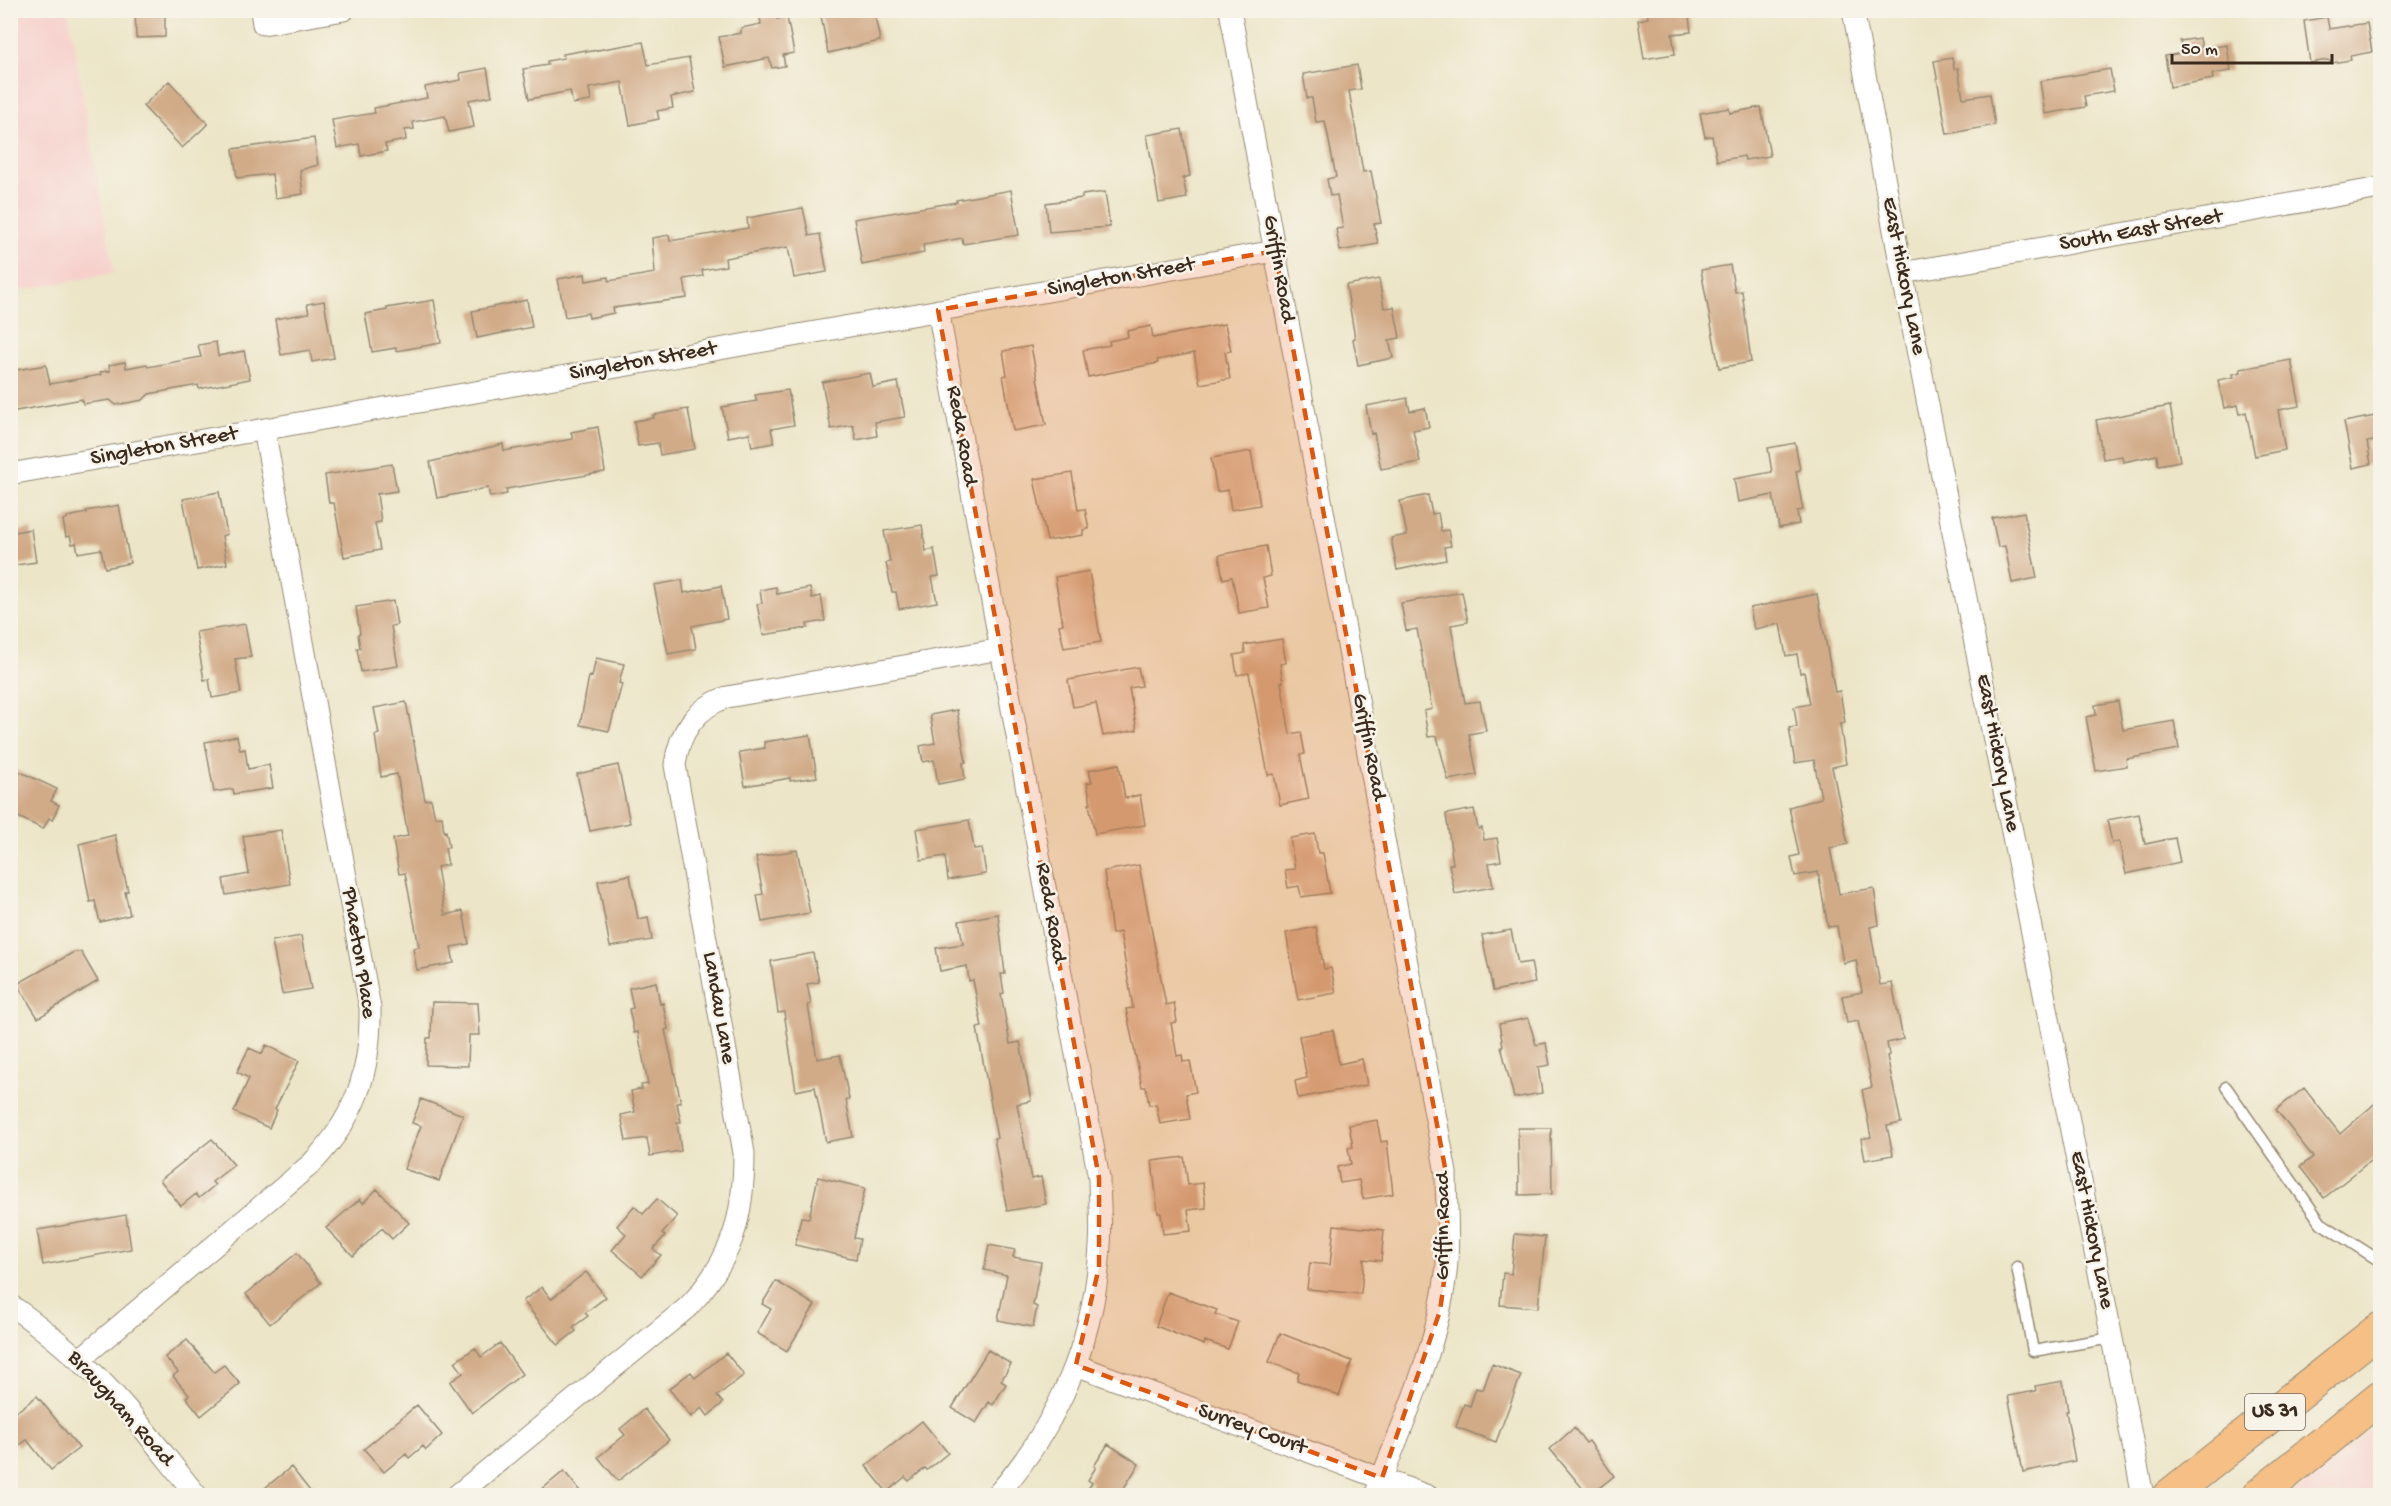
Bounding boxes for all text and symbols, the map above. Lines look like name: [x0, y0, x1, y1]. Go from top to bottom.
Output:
scale bar: [2172, 27, 2332, 65]
text: 50 m: [2181, 40, 2218, 61]
street label: East Hickory Lane: [1875, 195, 1931, 358]
street label: South East Street: [2058, 204, 2226, 258]
street label: Griffin Road: [1256, 213, 1301, 327]
street label: Singleton Street: [1045, 252, 1199, 304]
street label: Singleton Street: [567, 336, 721, 388]
street label: Reda Road: [939, 384, 983, 490]
street label: Singleton Street: [88, 421, 242, 473]
street label: East Hickory Lane: [1969, 672, 2025, 835]
street label: Griffin Road: [1345, 691, 1392, 805]
street label: Reda Road: [1028, 861, 1072, 967]
street label: Phaeton Place: [335, 885, 381, 1021]
street label: Landau Lane: [695, 950, 741, 1067]
street label: East Hickory Lane: [2063, 1149, 2119, 1312]
street label: Griffin Road: [1431, 1170, 1457, 1280]
street label: Braugham Road: [60, 1345, 180, 1474]
road number: US 31: [2245, 1394, 2305, 1430]
street label: Surrey Court: [1194, 1398, 1312, 1462]

